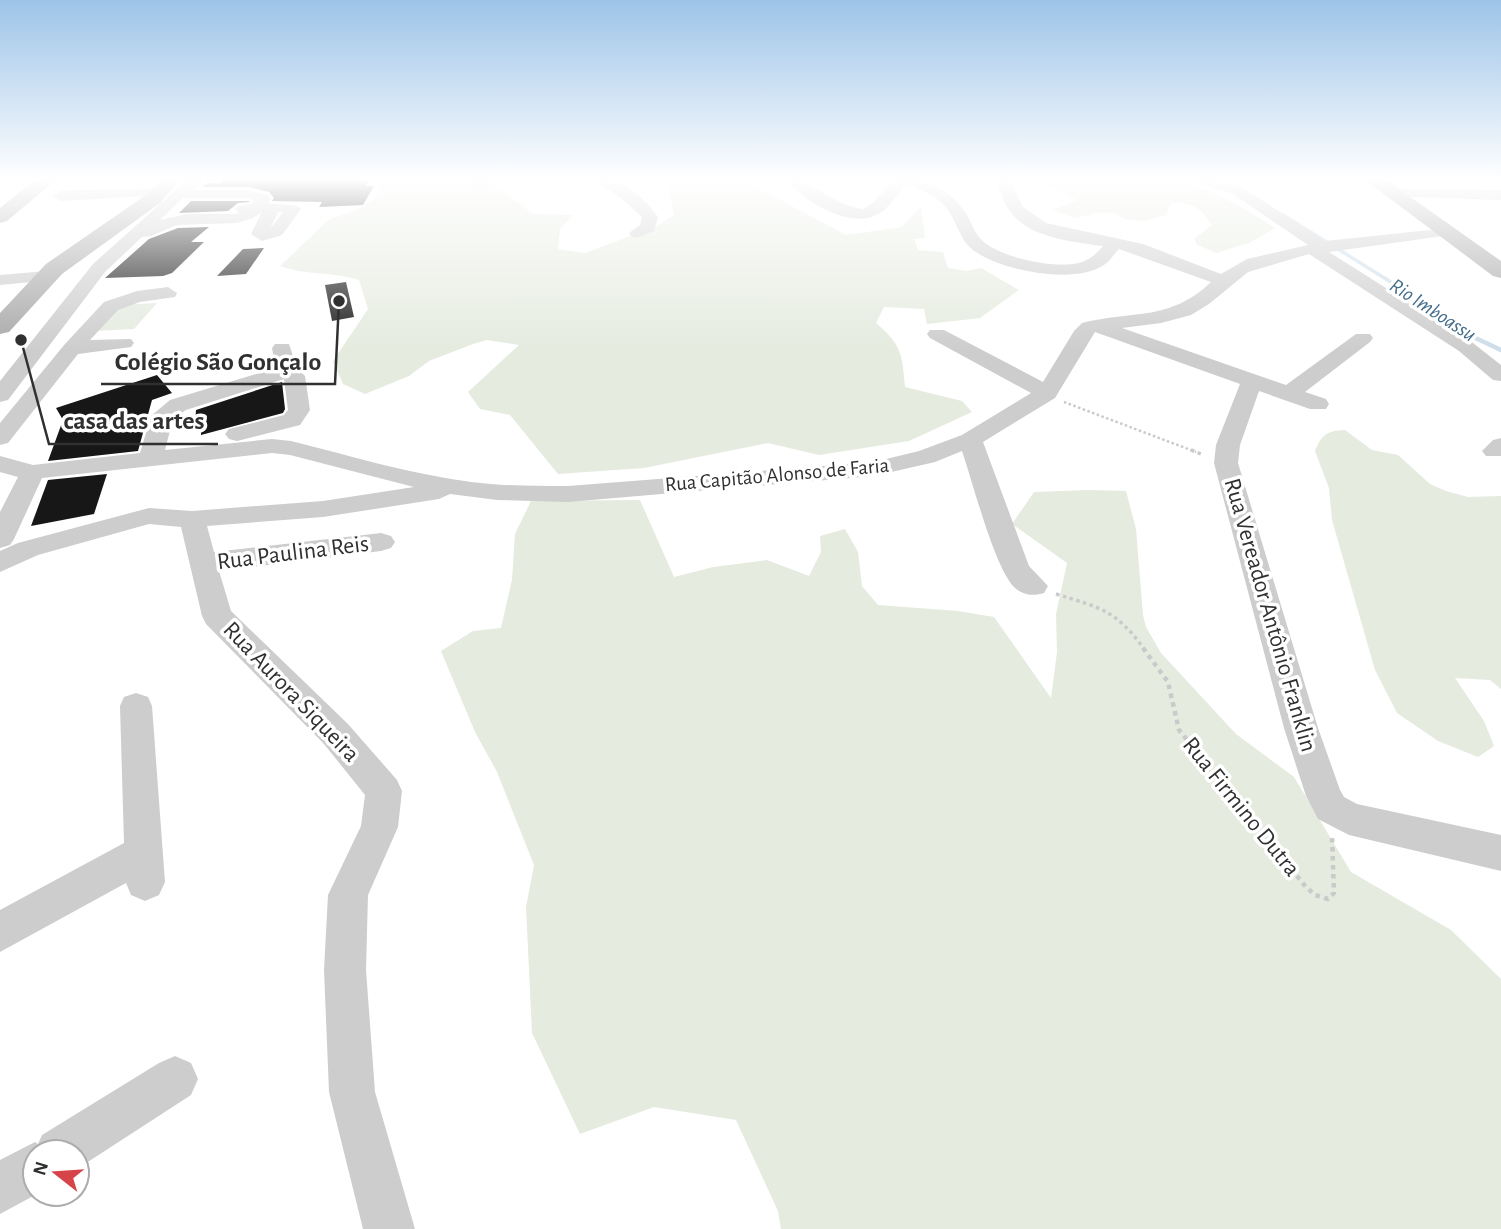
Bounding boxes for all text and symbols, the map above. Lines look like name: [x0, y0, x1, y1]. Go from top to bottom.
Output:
water label: Rio Imboassu: [1386, 275, 1480, 345]
callout: Colégio São Gonçalo: [101, 337, 335, 384]
text: Colégio São Gonçalo: [115, 349, 321, 375]
callout: casa das artes: [49, 397, 218, 444]
text: casa das artes: [63, 408, 205, 434]
street label: Rua Capitão Alonso de Faria: [664, 455, 890, 495]
street label: Rua Vereador Antônio Franklin: [1219, 475, 1321, 755]
street label: Rua Paulina Reis: [216, 532, 370, 574]
street label: Rua Aurora Siqueira: [218, 617, 364, 767]
street label: Rua Firmino Dutra: [1178, 733, 1304, 881]
north arrow: [21, 1138, 91, 1208]
text: N: [30, 1159, 52, 1178]

